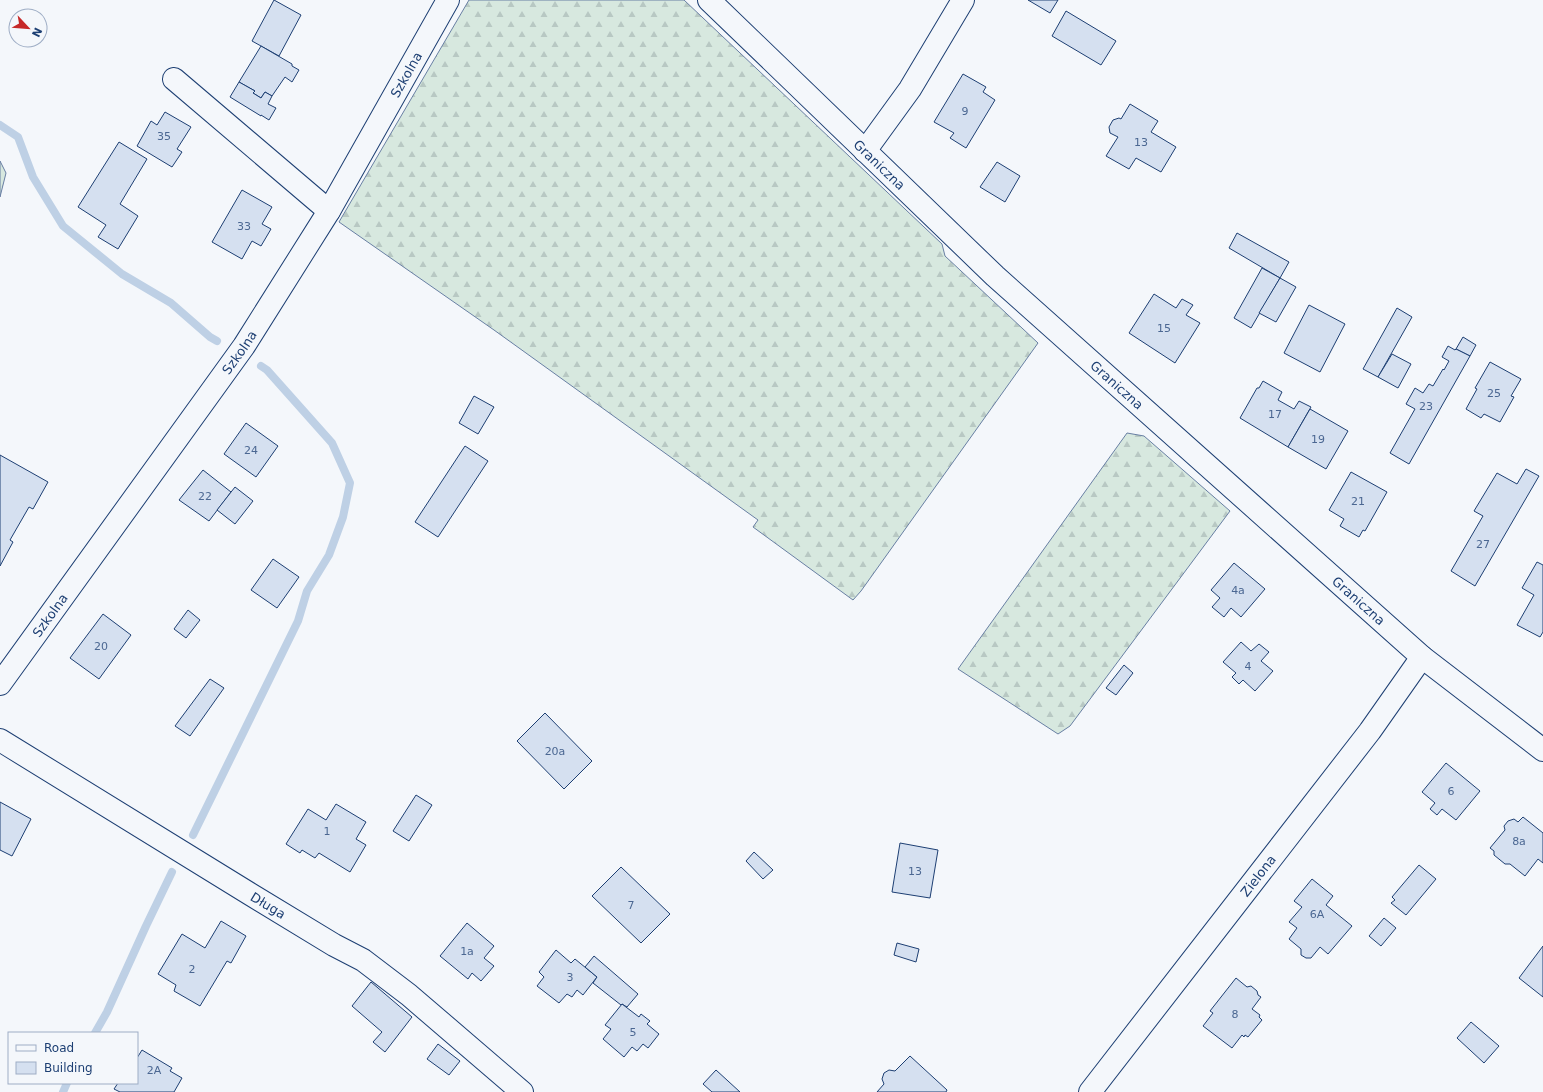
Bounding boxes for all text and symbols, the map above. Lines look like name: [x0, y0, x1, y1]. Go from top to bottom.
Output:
north arrow: [8, 8, 48, 48]
text: N: [29, 25, 44, 39]
street label: Szkolna: [388, 49, 425, 100]
house number: 9: [962, 105, 969, 118]
house number: 35: [157, 130, 171, 143]
house number: 13: [1134, 136, 1148, 149]
street label: Graniczna: [850, 137, 908, 193]
house number: 33: [237, 220, 251, 233]
house number: 15: [1157, 322, 1171, 335]
street label: Szkolna: [219, 328, 260, 377]
street label: Graniczna: [1087, 358, 1146, 413]
house number: 25: [1487, 387, 1501, 400]
house number: 23: [1419, 400, 1433, 413]
house number: 17: [1268, 408, 1282, 421]
house number: 19: [1311, 433, 1325, 446]
house number: 24: [244, 444, 258, 457]
house number: 22: [198, 490, 212, 503]
house number: 21: [1351, 495, 1365, 508]
house number: 27: [1476, 538, 1490, 551]
street label: Graniczna: [1329, 574, 1388, 628]
house number: 4a: [1231, 584, 1245, 597]
street label: Szkolna: [29, 591, 71, 640]
house number: 20: [94, 640, 108, 653]
house number: 4: [1245, 660, 1252, 673]
house number: 20a: [545, 745, 565, 758]
house number: 6: [1448, 785, 1455, 798]
house number: 1: [324, 825, 331, 838]
house number: 8a: [1512, 835, 1526, 848]
street label: Zielona: [1238, 852, 1279, 899]
house number: 13: [908, 865, 922, 878]
street label: Długa: [248, 889, 288, 922]
house number: 7: [628, 899, 635, 912]
house number: 6A: [1310, 908, 1325, 921]
house number: 1a: [460, 945, 474, 958]
house number: 2: [189, 963, 196, 976]
house number: 3: [567, 971, 574, 984]
house number: 8: [1232, 1008, 1239, 1021]
house number: 5: [630, 1026, 637, 1039]
legend: [8, 1032, 138, 1084]
text: Road: [44, 1041, 74, 1055]
text: Building: [44, 1061, 93, 1075]
house number: 2A: [147, 1064, 162, 1077]

